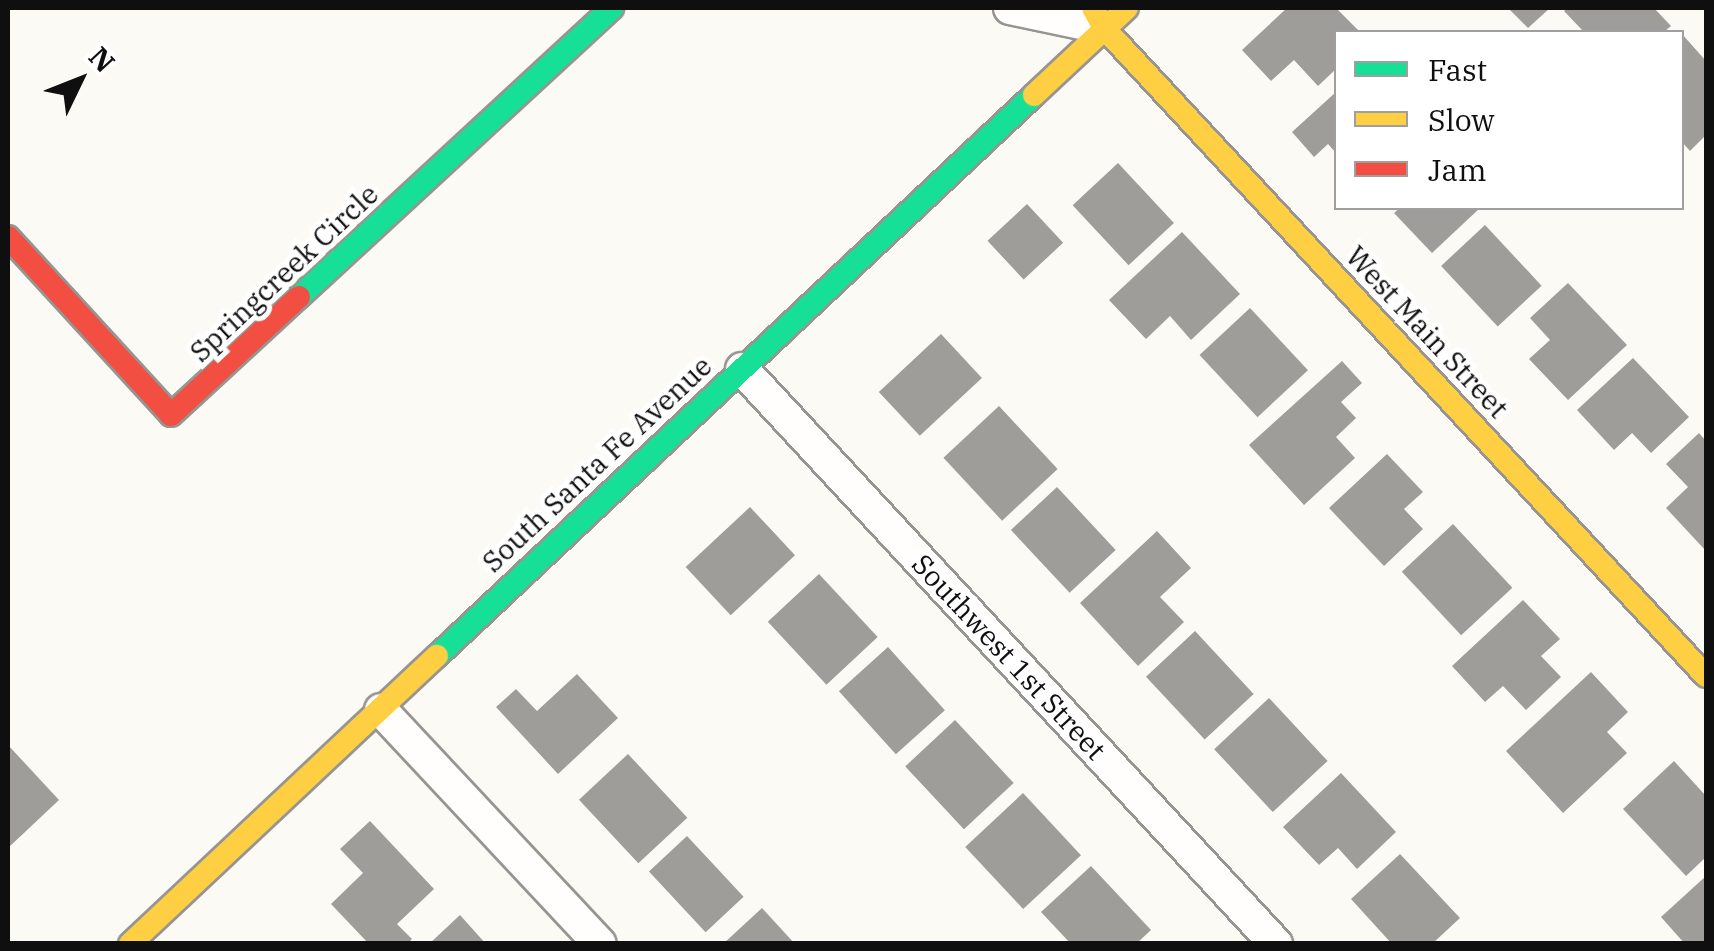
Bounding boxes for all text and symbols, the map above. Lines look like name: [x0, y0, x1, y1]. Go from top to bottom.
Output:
north arrow: [30, 30, 130, 130]
legend: [1334, 30, 1684, 210]
text: N: [81, 38, 123, 80]
text: Fast: [1428, 50, 1487, 89]
text: Slow: [1428, 100, 1495, 139]
text: Jam: [1428, 150, 1487, 189]
street label: Springcreek Circle: [183, 177, 385, 369]
street label: West Main Street: [1339, 239, 1515, 425]
street label: South Santa Fe Avenue: [475, 349, 719, 579]
street label: Southwest 1st Street: [905, 547, 1113, 767]

